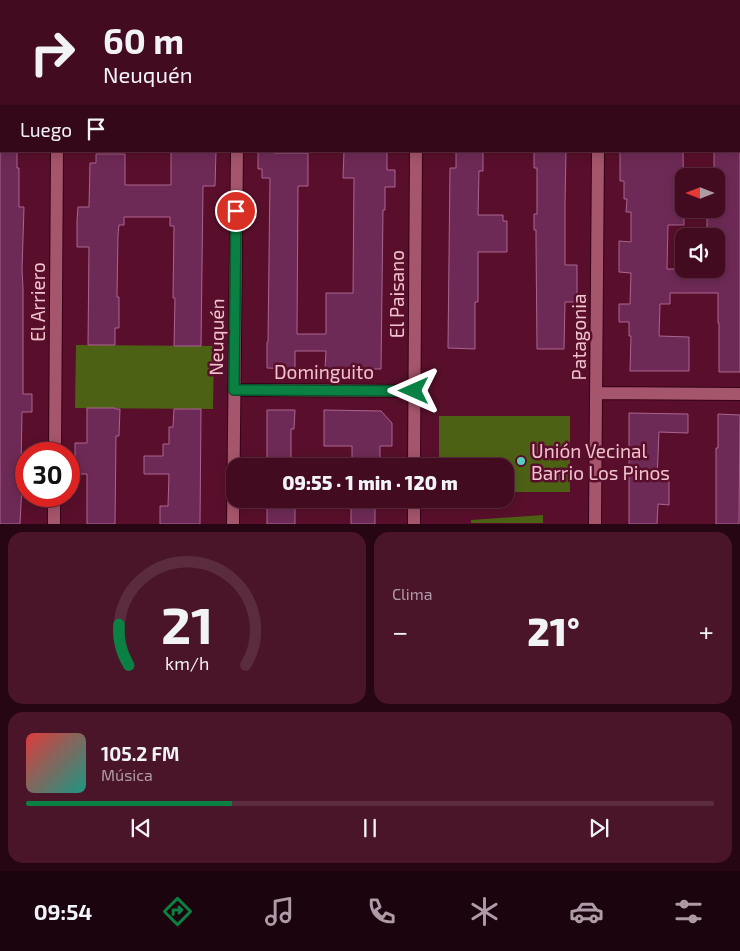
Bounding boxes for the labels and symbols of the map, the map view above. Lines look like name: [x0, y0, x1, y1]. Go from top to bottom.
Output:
north arrow: [675, 168, 725, 218]
pin: [215, 190, 257, 232]
street label: El Paisano: [385, 250, 408, 338]
street label: El Arriero: [26, 262, 49, 342]
street label: Patagonia: [567, 294, 590, 380]
street label: Neuquén: [204, 298, 228, 376]
street label: Dominguito: [274, 360, 374, 383]
position arrow: [387, 364, 439, 416]
place label: Unión Vecinal Barrio Los Pinos: [531, 439, 670, 484]
speed limit sign: 30: [15, 442, 80, 507]
marker: Unión Vecinal Barrio Los Pinos: [515, 455, 527, 467]

